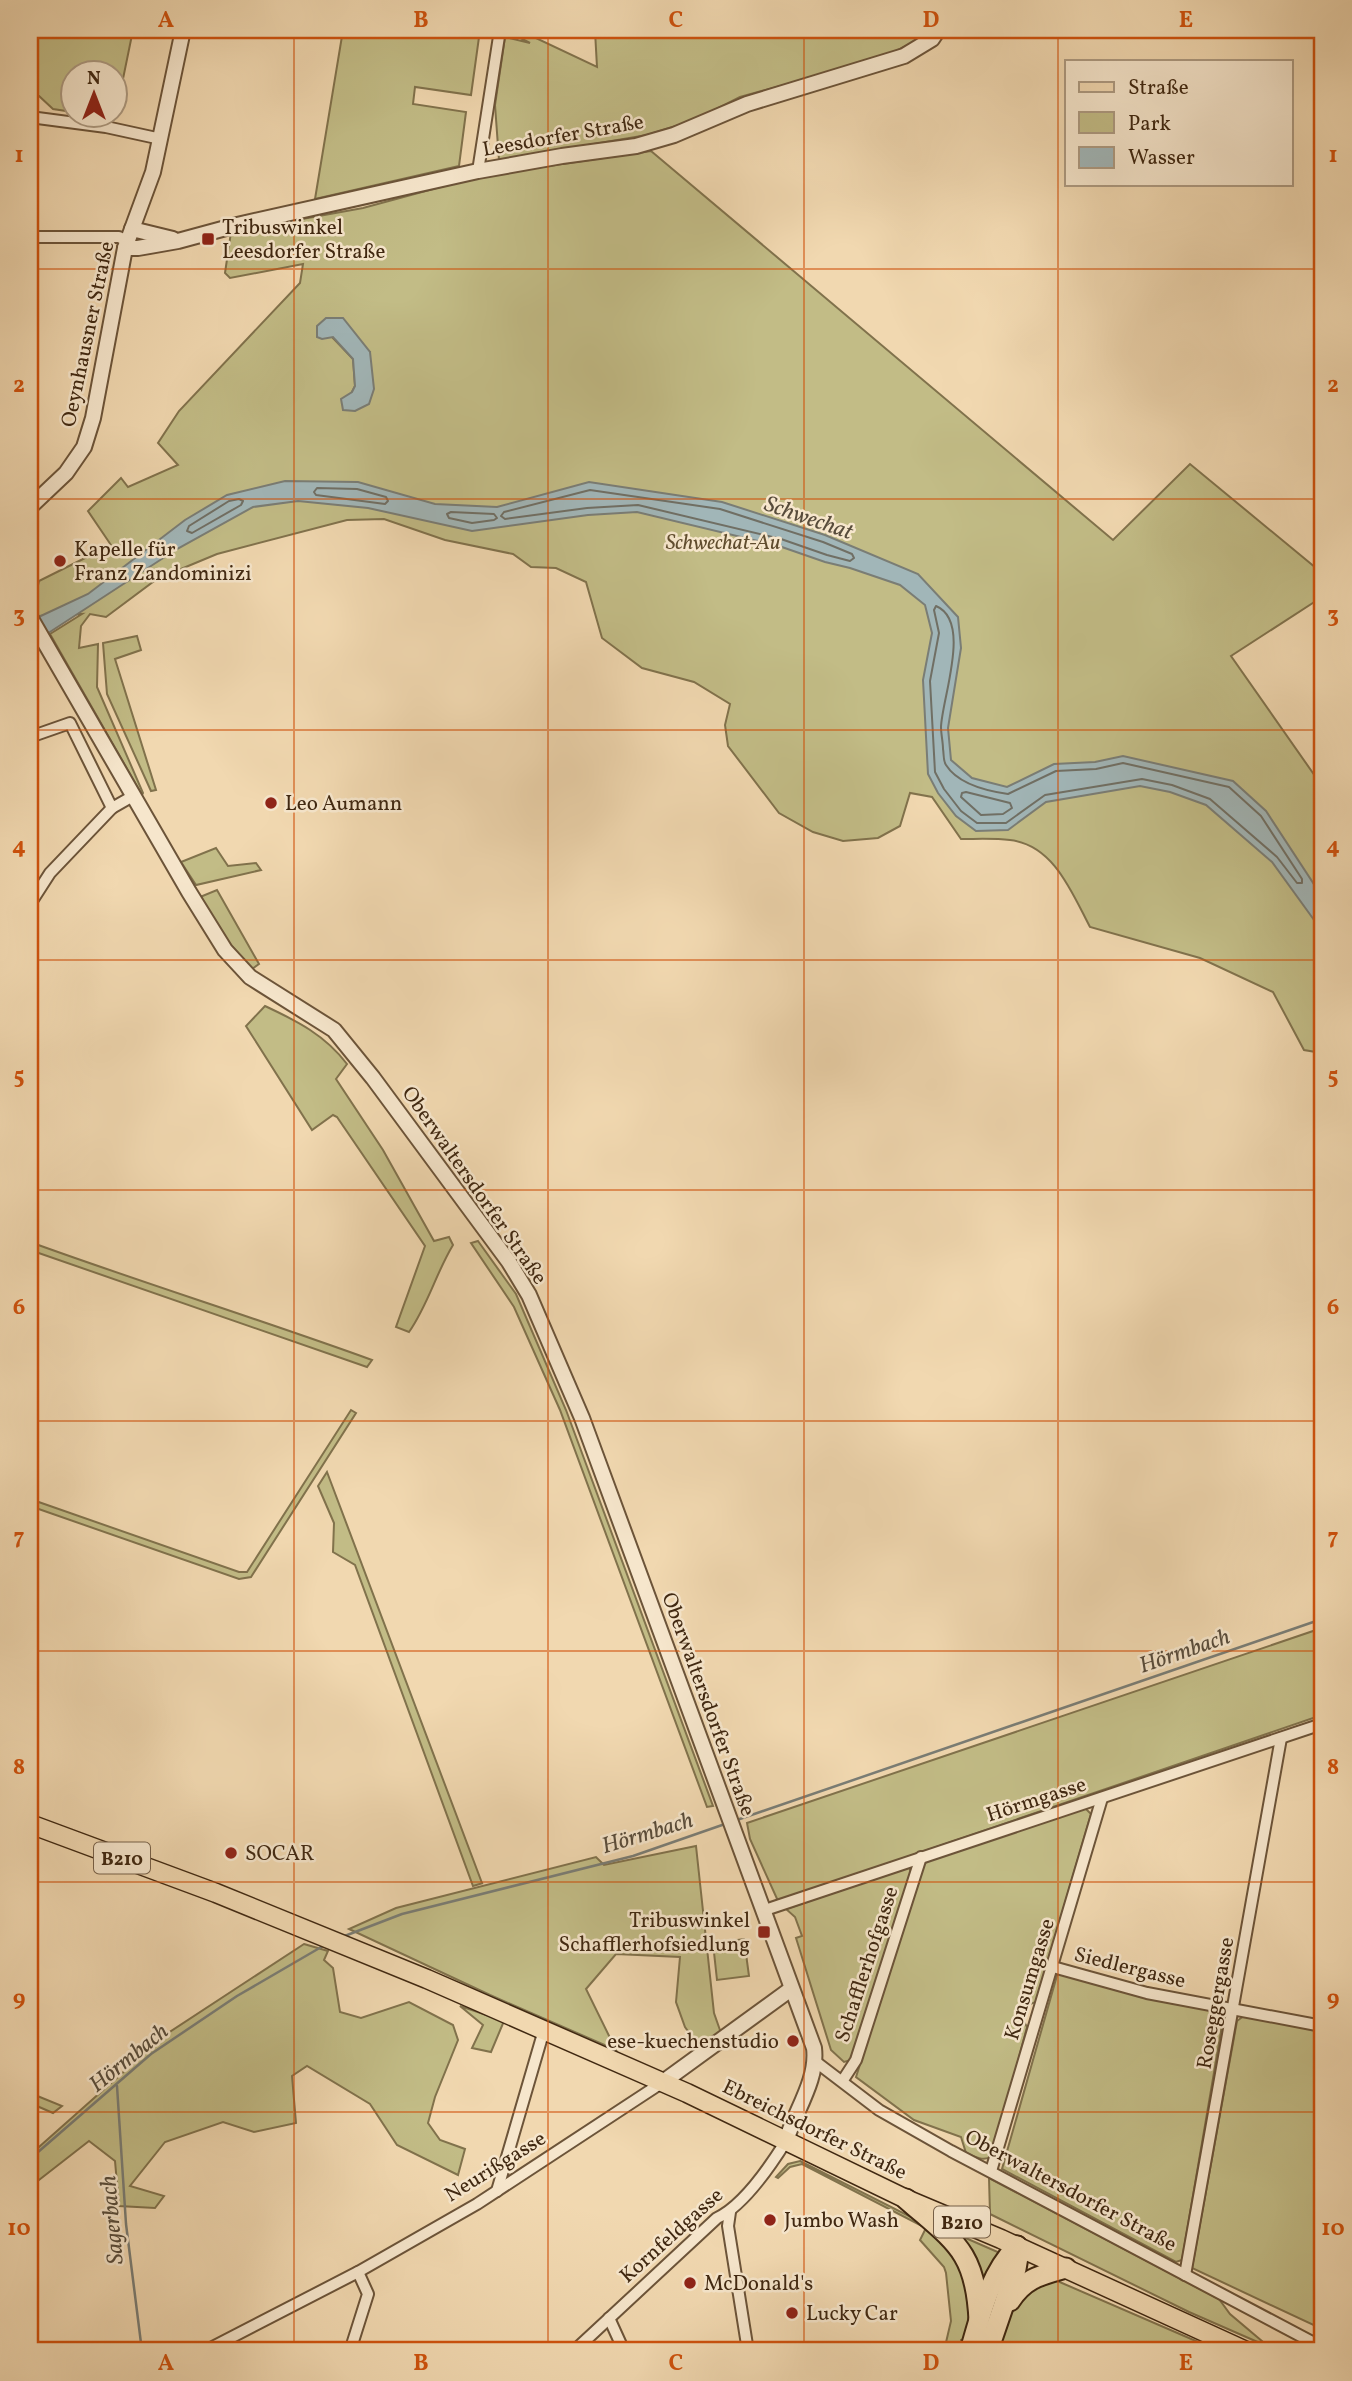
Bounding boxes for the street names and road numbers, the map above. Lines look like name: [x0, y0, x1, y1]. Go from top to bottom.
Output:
street label: Leesdorfer Straße: [480, 108, 646, 165]
street label: Oeynhausner Straße: [55, 239, 122, 430]
street label: Oberwaltersdorfer Straße: [394, 1081, 553, 1291]
street label: Oberwaltersdorfer Straße: [654, 1589, 762, 1820]
street label: Hörmgasse: [983, 1771, 1090, 1830]
road number: B210: [94, 1842, 150, 1874]
street label: Schafflerhofgasse: [829, 1883, 906, 2046]
street label: Konsumgasse: [998, 1915, 1063, 2044]
street label: Roseggergasse: [1191, 1935, 1242, 2071]
street label: Siedlergasse: [1071, 1941, 1188, 1996]
street label: Ebreichsdorfer Straße: [717, 2073, 912, 2188]
street label: Oberwaltersdorfer Straße: [959, 2123, 1181, 2260]
street label: Neurißgasse: [440, 2125, 552, 2210]
street label: Kornfeldgasse: [614, 2182, 730, 2290]
road number: B210: [934, 2206, 990, 2238]

